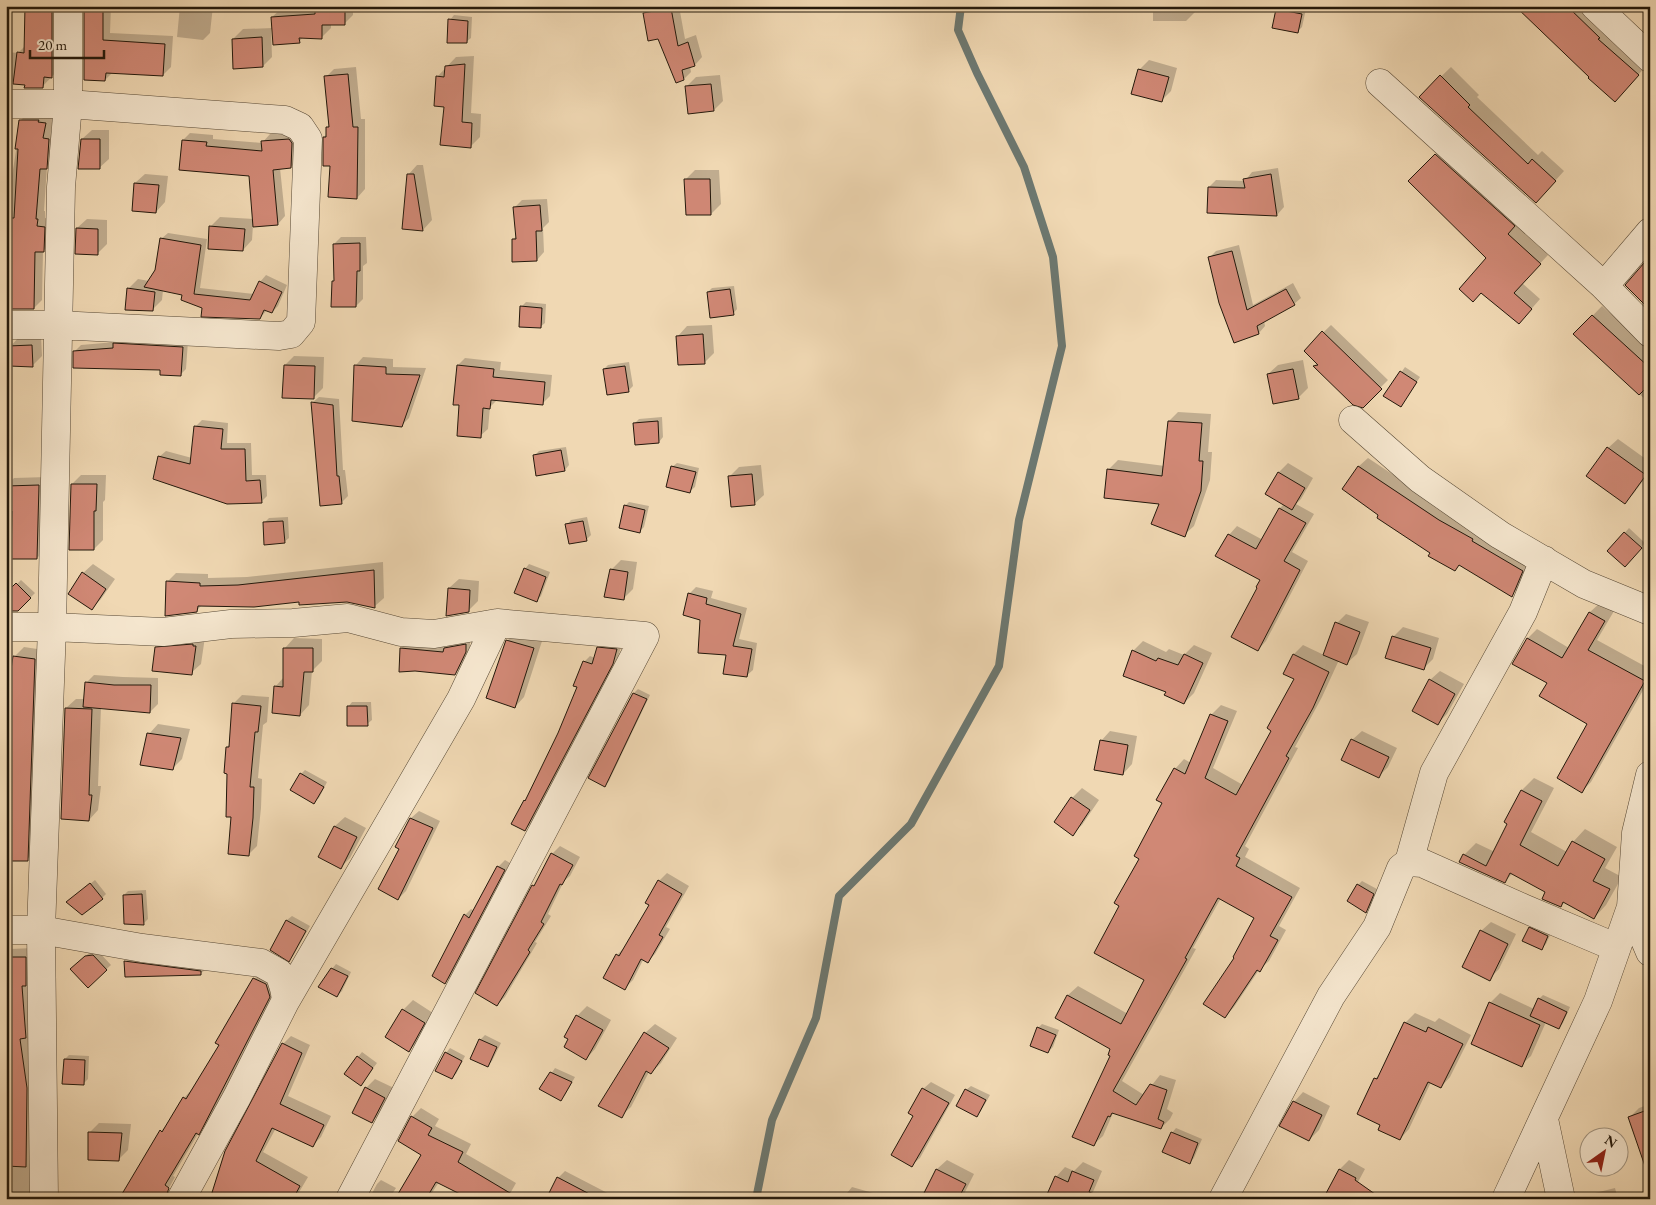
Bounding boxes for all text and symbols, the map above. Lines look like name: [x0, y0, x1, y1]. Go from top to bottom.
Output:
scale bar: [30, 28, 104, 60]
text: 20 m: [38, 35, 67, 54]
north arrow: [1578, 1128, 1628, 1178]
text: N: [1601, 1130, 1621, 1152]

